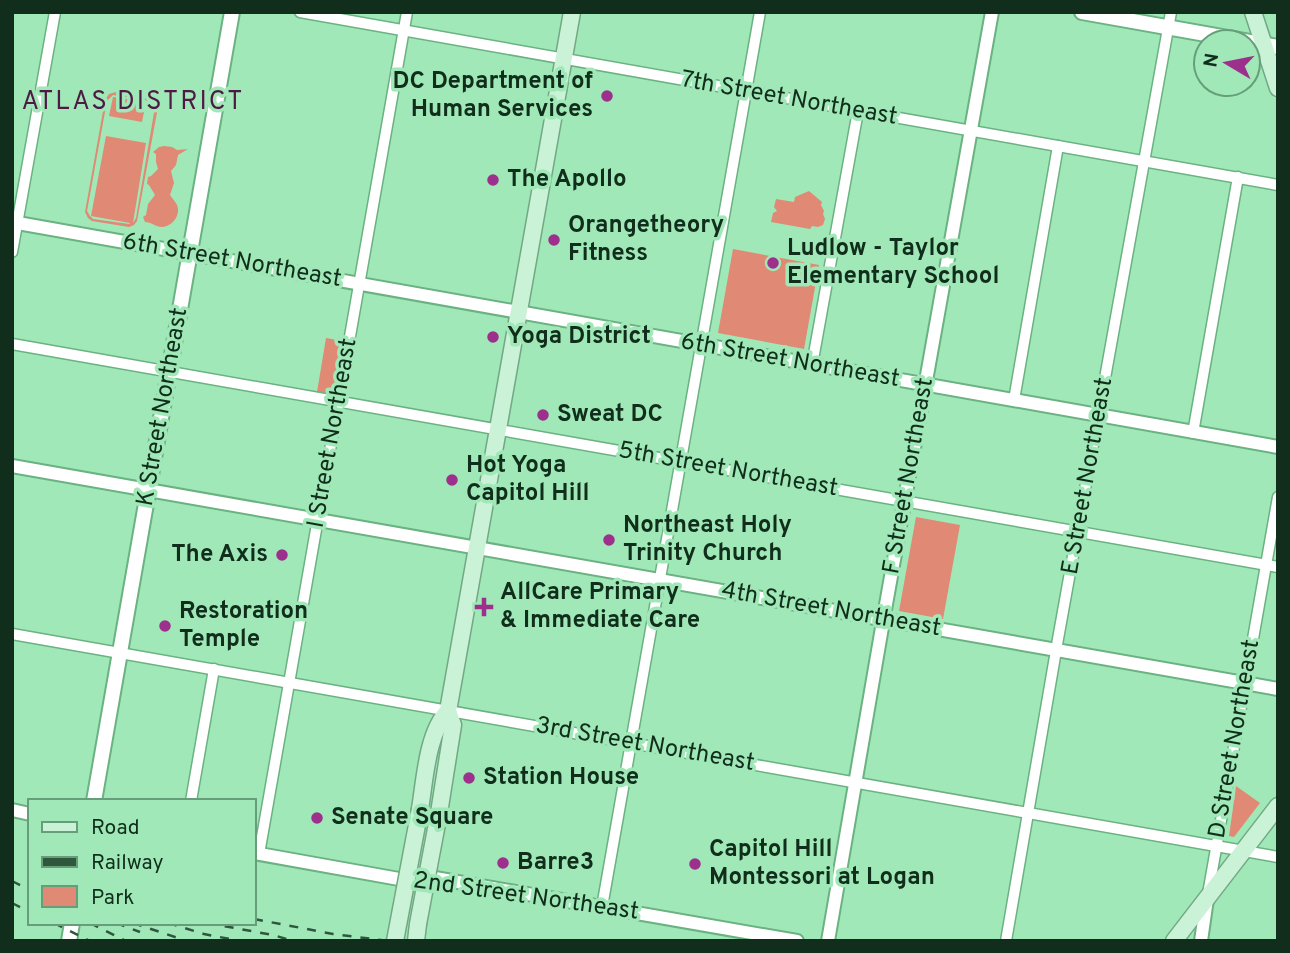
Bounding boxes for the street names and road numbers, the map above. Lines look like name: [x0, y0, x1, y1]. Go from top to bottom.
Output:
street label: 7th Street Northeast: [678, 65, 900, 133]
street label: 6th Street Northeast: [120, 227, 344, 295]
street label: K Street Northeast: [131, 305, 195, 509]
street label: 6th Street Northeast: [678, 327, 902, 395]
street label: I Street Northeast: [302, 336, 364, 530]
street label: F Street Northeast: [877, 375, 941, 577]
street label: E Street Northeast: [1056, 375, 1120, 577]
street label: 5th Street Northeast: [616, 436, 840, 504]
street label: 4th Street Northeast: [719, 576, 943, 644]
street label: D Street Northeast: [1203, 637, 1267, 841]
street label: 3rd Street Northeast: [533, 711, 757, 779]
street label: 2nd Street Northeast: [411, 866, 641, 928]

